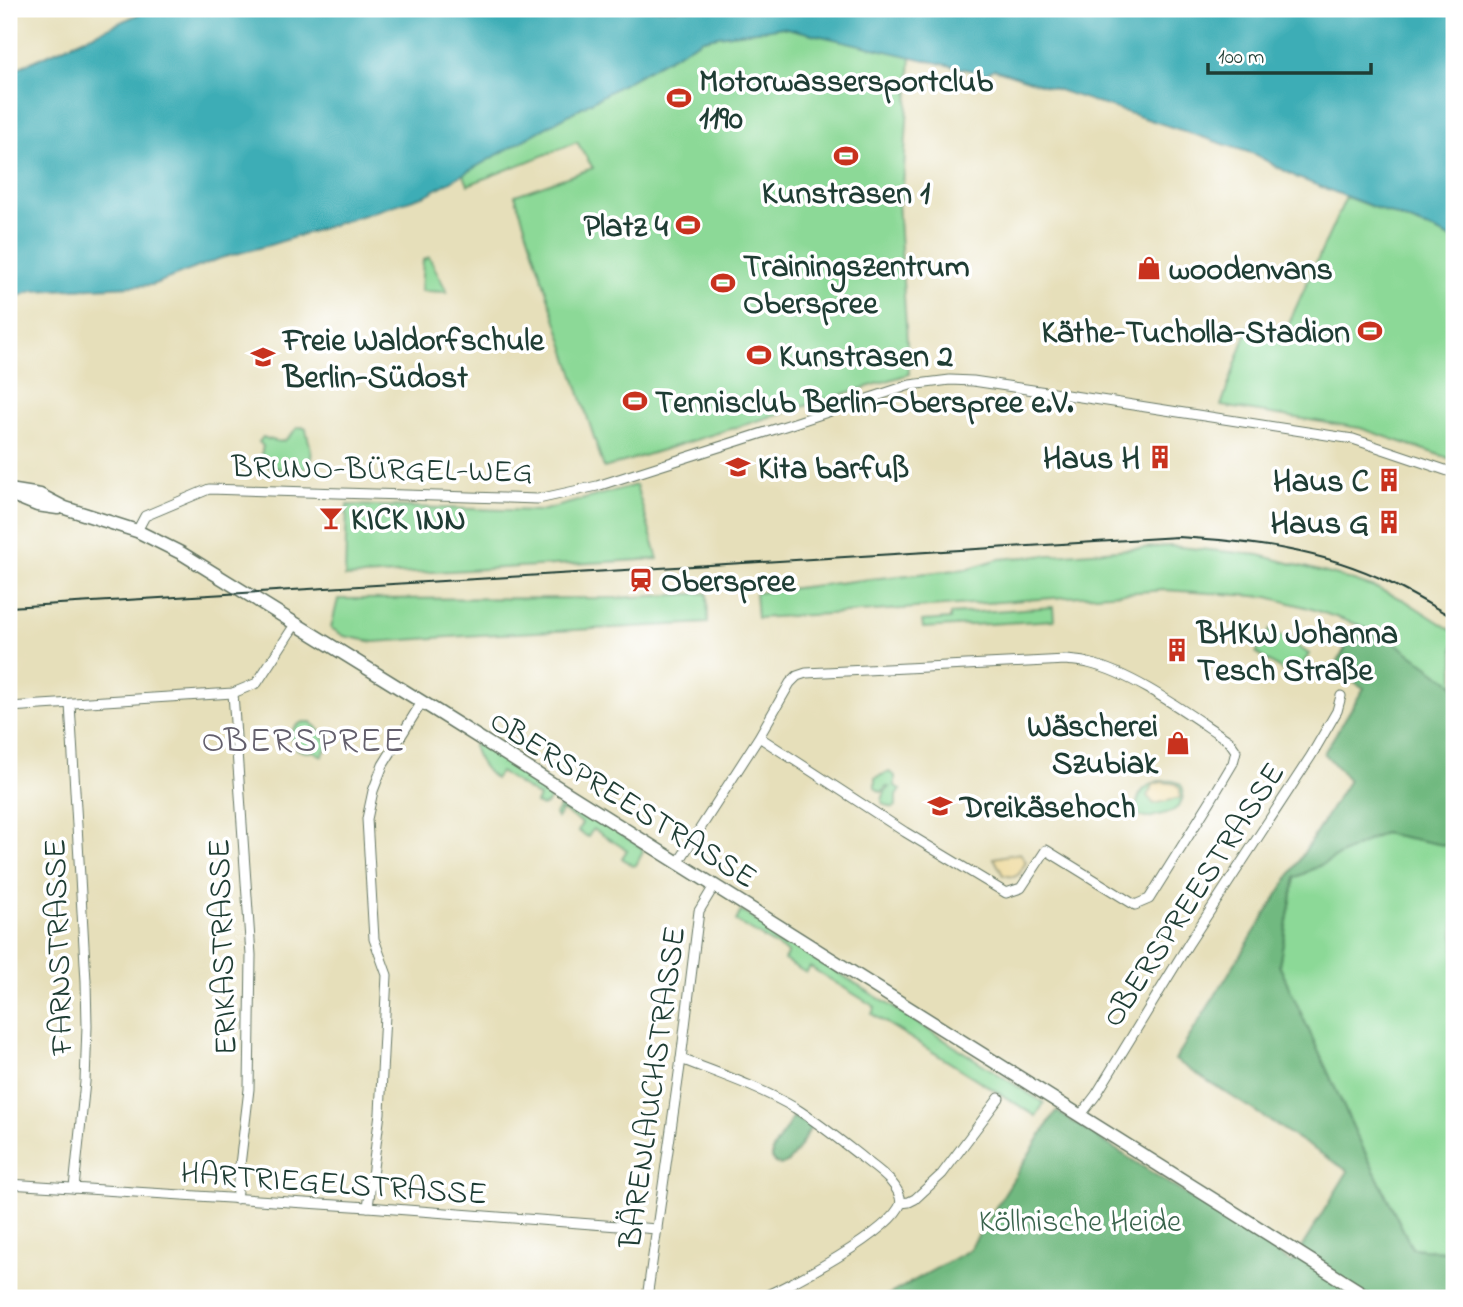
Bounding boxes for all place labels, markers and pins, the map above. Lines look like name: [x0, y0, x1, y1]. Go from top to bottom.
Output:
place label: Motorwassersportclub 1190: [699, 60, 993, 144]
sports icon: Motorwassersportclub 1190: [665, 84, 693, 112]
sports icon: Kunstrasen 1: [832, 142, 860, 170]
place label: Kunstrasen 1: [762, 172, 930, 219]
place label: Platz 4: [583, 205, 669, 252]
sports icon: Platz 4: [674, 211, 702, 239]
place label: Trainingszentrum Oberspree: [743, 245, 970, 329]
place label: woodenvans: [1169, 248, 1333, 295]
shop icon: woodenvans: [1135, 254, 1163, 282]
sports icon: Trainingszentrum Oberspree: [709, 269, 737, 297]
place label: Käthe-Tucholla-Stadion: [1042, 311, 1350, 358]
sports icon: Käthe-Tucholla-Stadion: [1356, 317, 1384, 345]
place label: Freie Waldorfschule Berlin-Südost: [281, 319, 546, 403]
place label: Kunstrasen 2: [779, 335, 953, 382]
sports icon: Kunstrasen 2: [745, 341, 773, 369]
school or university icon: Freie Waldorfschule Berlin-Südost: [249, 343, 277, 371]
place label: Tennisclub Berlin-Oberspree e.V.: [655, 381, 1074, 428]
sports icon: Tennisclub Berlin-Oberspree e.V.: [621, 387, 649, 415]
place label: Haus H: [1043, 437, 1140, 484]
building icon: Haus H: [1146, 443, 1174, 471]
place label: Kita barfuß: [758, 447, 909, 494]
school or university icon: Kita barfuß: [724, 453, 752, 481]
place label: Haus C: [1273, 460, 1369, 507]
building icon: Haus C: [1375, 466, 1403, 494]
place label: KICK INN: [351, 498, 466, 545]
place label: Haus G: [1271, 502, 1369, 549]
bar icon: KICK INN: [317, 504, 345, 532]
building icon: Haus G: [1375, 508, 1403, 536]
place label: Oberspree: [661, 560, 797, 607]
station icon: Oberspree: [627, 566, 655, 594]
place label: BHKW Johanna Tesch Straße: [1195, 612, 1398, 696]
building icon: BHKW Johanna Tesch Straße: [1163, 636, 1191, 664]
place label: Wäscherei Szubiak: [1027, 705, 1159, 789]
shop icon: Wäscherei Szubiak: [1164, 729, 1192, 757]
place label: Dreikäsehoch: [958, 786, 1136, 833]
school or university icon: Dreikäsehoch: [926, 792, 954, 820]

